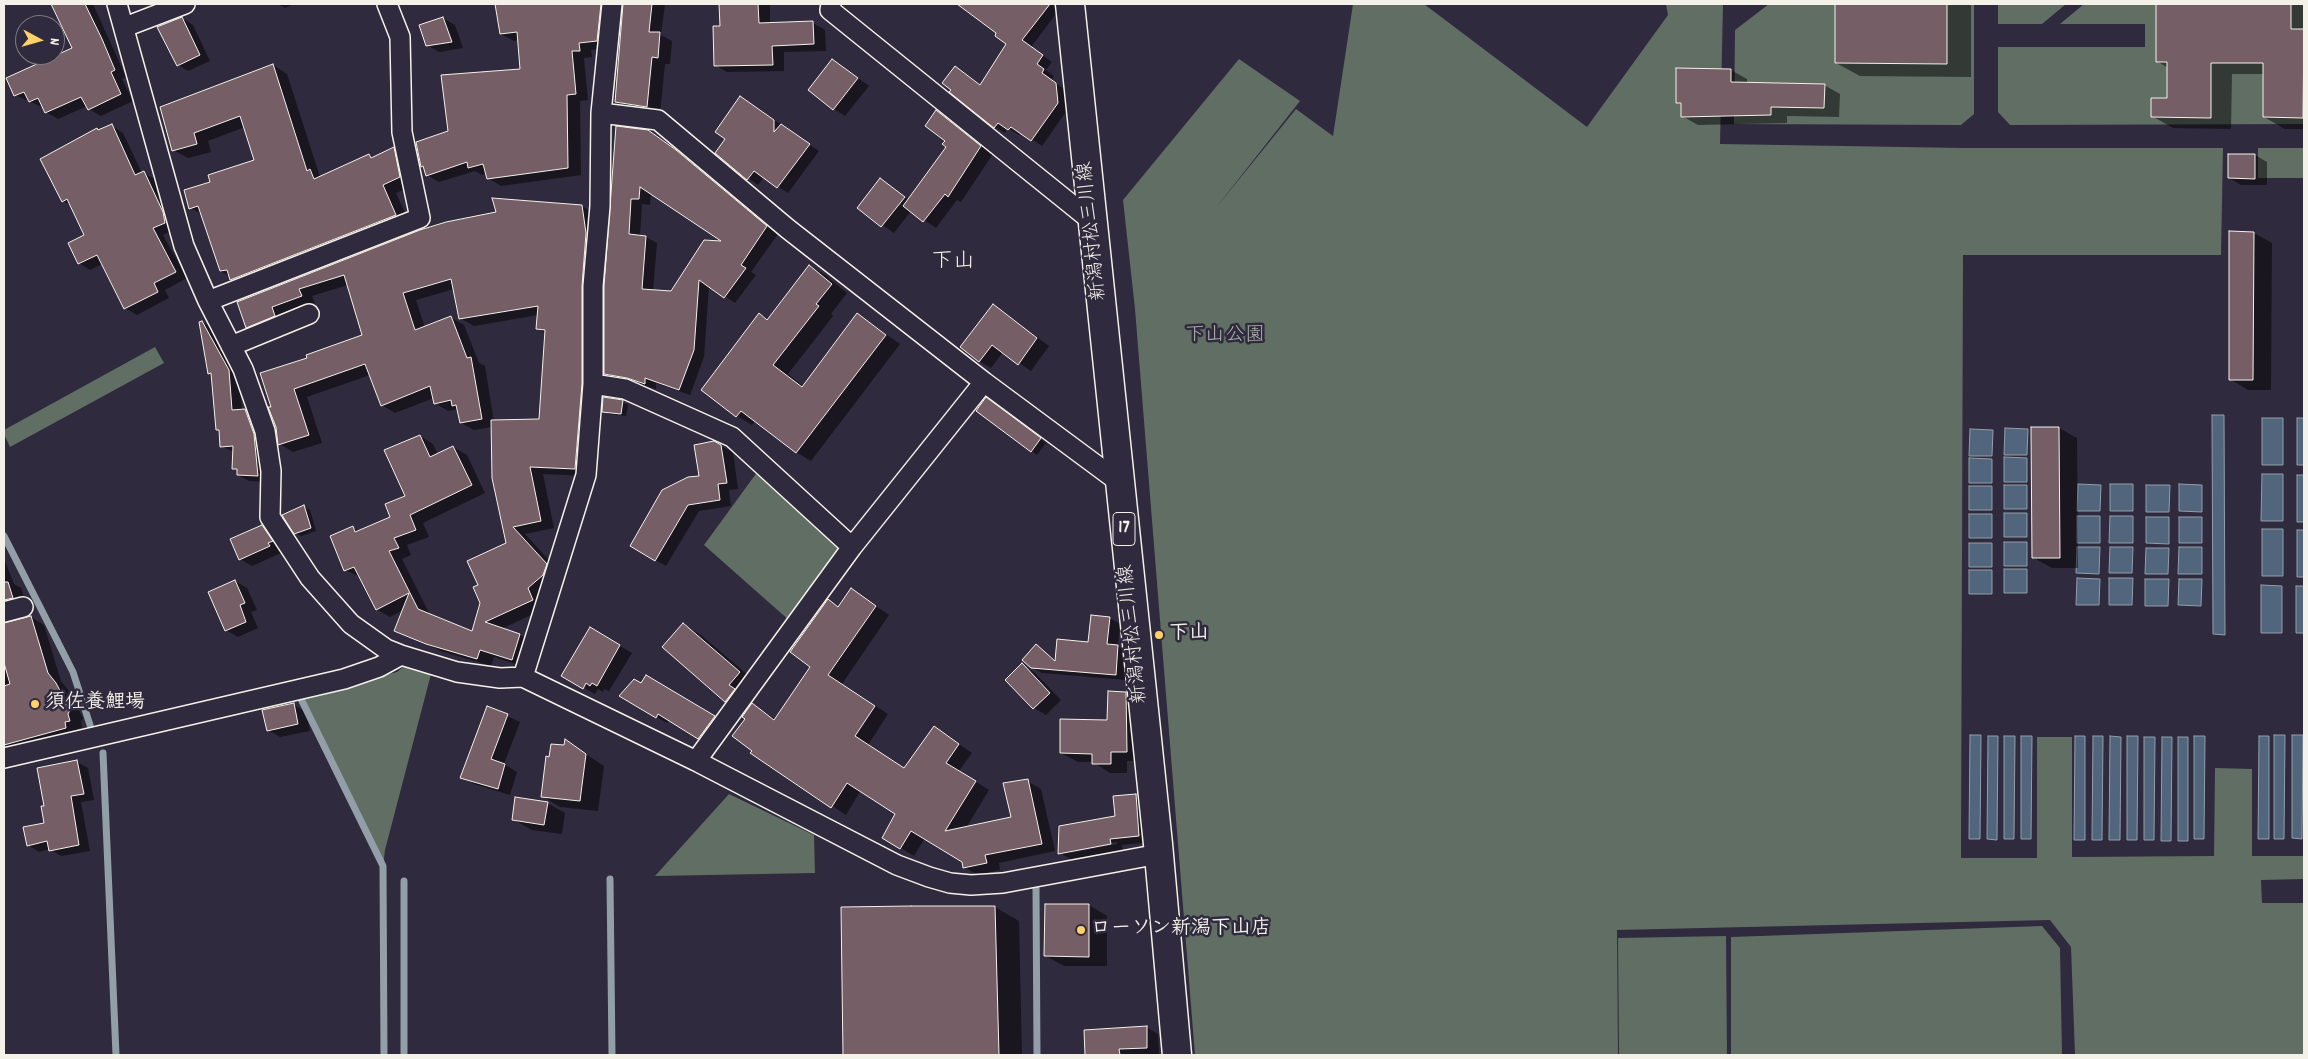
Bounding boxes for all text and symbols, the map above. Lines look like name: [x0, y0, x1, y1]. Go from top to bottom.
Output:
north arrow: [15, 15, 65, 65]
text: N: [44, 37, 64, 46]
street label: 新潟村松三川線: [1075, 160, 1113, 302]
district label: 下山: [931, 251, 975, 277]
park label: 下山公園: [1185, 325, 1265, 349]
road number: 17: [1113, 512, 1135, 546]
street label: 新潟村松三川線: [1116, 563, 1154, 705]
place label: 下山: [1169, 623, 1209, 647]
marker: 下山: [1153, 629, 1165, 641]
place label: 須佐養鯉場: [45, 692, 145, 716]
marker: 須佐養鯉場: [29, 698, 41, 710]
place label: ローソン新潟下山店: [1091, 918, 1271, 942]
marker: ローソン新潟下山店: [1075, 924, 1087, 936]

